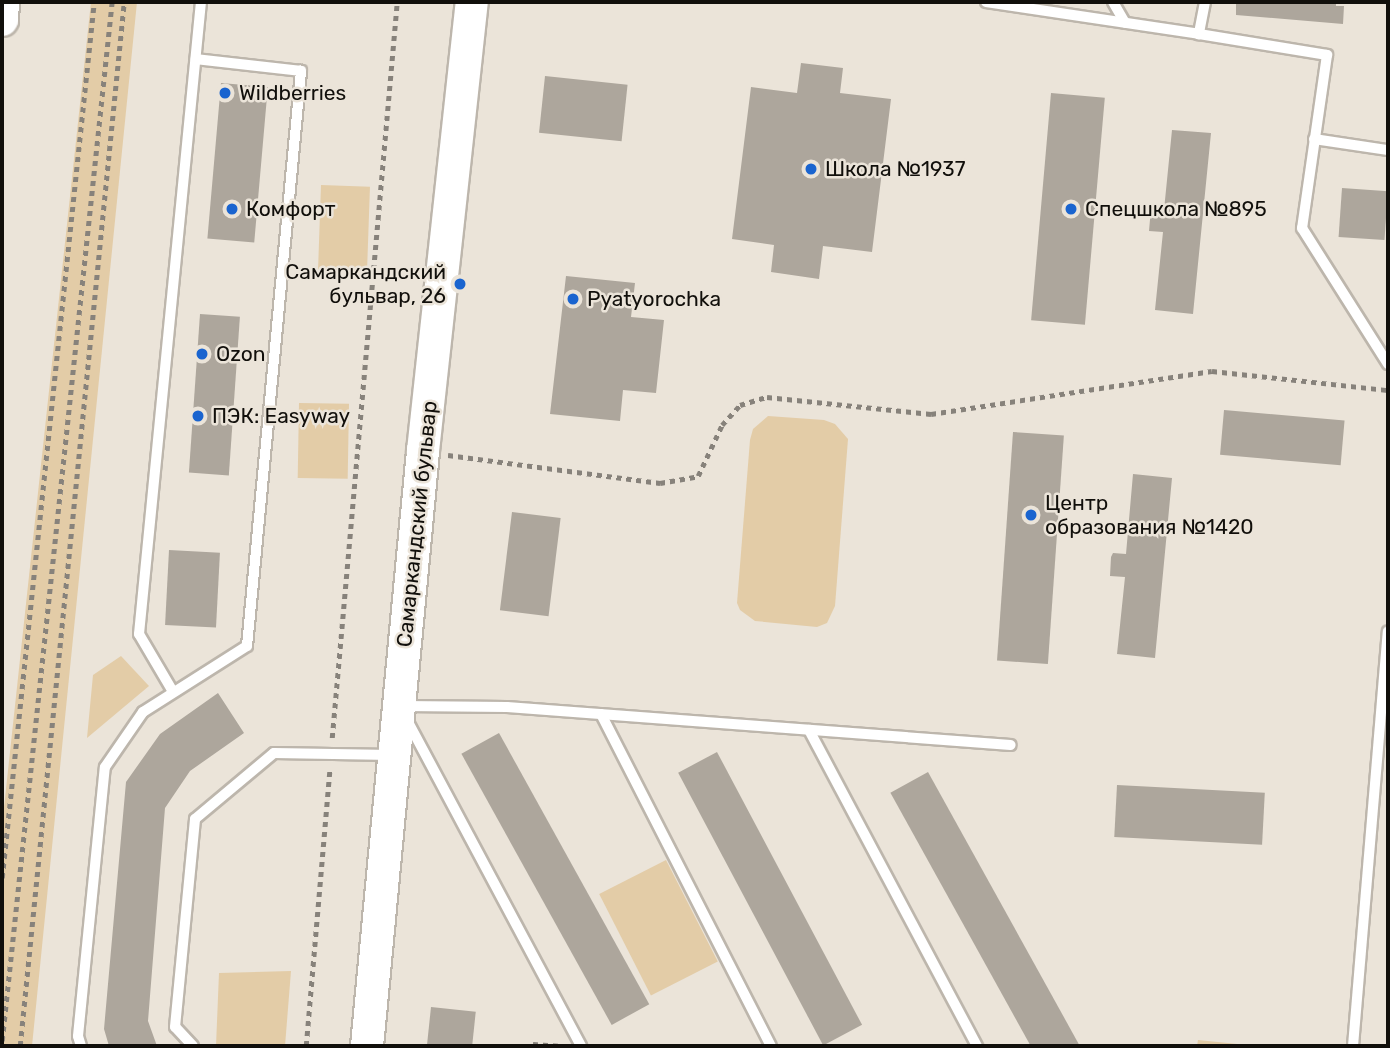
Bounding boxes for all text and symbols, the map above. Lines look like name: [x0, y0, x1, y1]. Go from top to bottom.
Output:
place label: Wildberries: [239, 80, 346, 106]
marker: Wildberries: [217, 85, 233, 101]
place label: Школа №1937: [825, 156, 965, 182]
marker: Школа №1937: [803, 161, 819, 177]
place label: Комфорт: [246, 196, 336, 222]
place label: Спецшкола №895: [1085, 196, 1267, 222]
marker: Комфорт: [224, 201, 240, 217]
marker: Спецшкола №895: [1063, 201, 1079, 217]
place label: Самаркандский бульвар, 26: [285, 259, 446, 309]
marker: Самаркандский бульвар, 26: [452, 276, 468, 292]
place label: Pyatyorochka: [587, 286, 721, 312]
marker: Pyatyorochka: [565, 291, 581, 307]
place label: Ozon: [216, 341, 266, 367]
marker: Ozon: [194, 346, 210, 362]
street label: Самаркандский бульвар: [392, 400, 442, 648]
place label: ПЭК: Easyway: [212, 403, 350, 429]
marker: ПЭК: Easyway: [190, 408, 206, 424]
place label: Центр образования №1420: [1045, 490, 1254, 540]
marker: Центр образования №1420: [1023, 507, 1039, 523]

